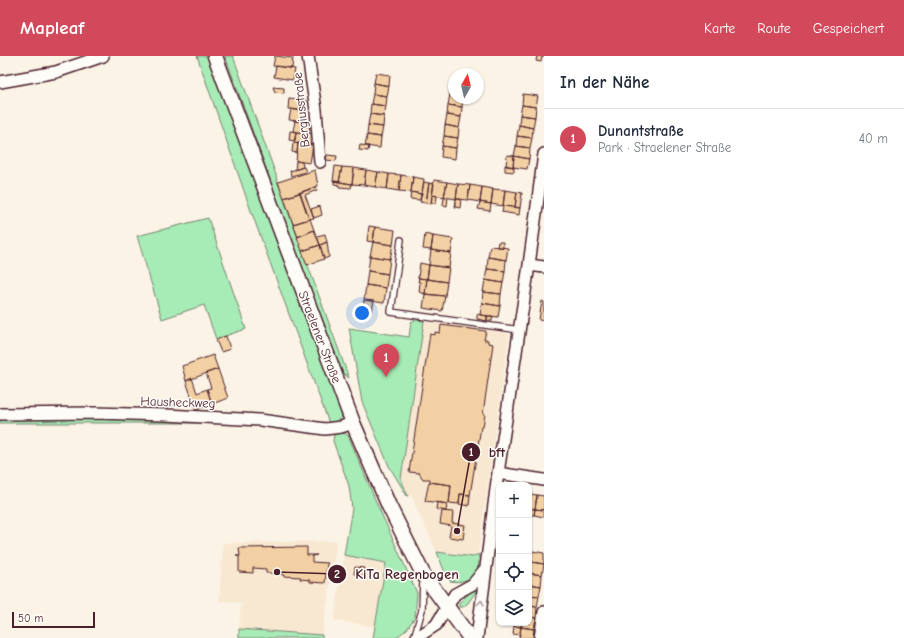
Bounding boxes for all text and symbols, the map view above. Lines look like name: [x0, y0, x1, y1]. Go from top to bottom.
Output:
text: Mapleaf: [20, 17, 84, 39]
text: Karte: [704, 20, 735, 37]
text: Route: [757, 20, 791, 37]
text: Gespeichert: [813, 20, 884, 37]
north arrow: [448, 68, 484, 104]
street label: Bergiusstraße: [290, 71, 312, 148]
text: In der Nähe: [560, 73, 649, 92]
text: Dunantstraße: [598, 122, 684, 140]
text: 1: [570, 131, 576, 146]
text: 40 m: [859, 131, 888, 146]
text: Park · Straelener Straße: [598, 140, 731, 155]
street label: Straelener Straße: [296, 289, 345, 386]
your location: [352, 303, 372, 323]
pin: 1: [373, 344, 399, 377]
street label: Hausheckweg: [140, 393, 216, 411]
callout: bft: [461, 439, 513, 465]
text: bft: [489, 444, 506, 461]
text: 1: [469, 445, 474, 459]
map controls: [496, 482, 532, 626]
button: +: [496, 482, 532, 518]
button: −: [496, 518, 532, 554]
button: locate: [496, 554, 532, 590]
callout: KiTa Regenbogen: [327, 561, 467, 587]
text: KiTa Regenbogen: [355, 566, 459, 583]
text: 2: [334, 567, 340, 581]
button: layers: [496, 590, 532, 626]
one-way arrow: [476, 600, 485, 606]
scale bar: [12, 610, 95, 629]
text: 50 m: [18, 612, 43, 625]

